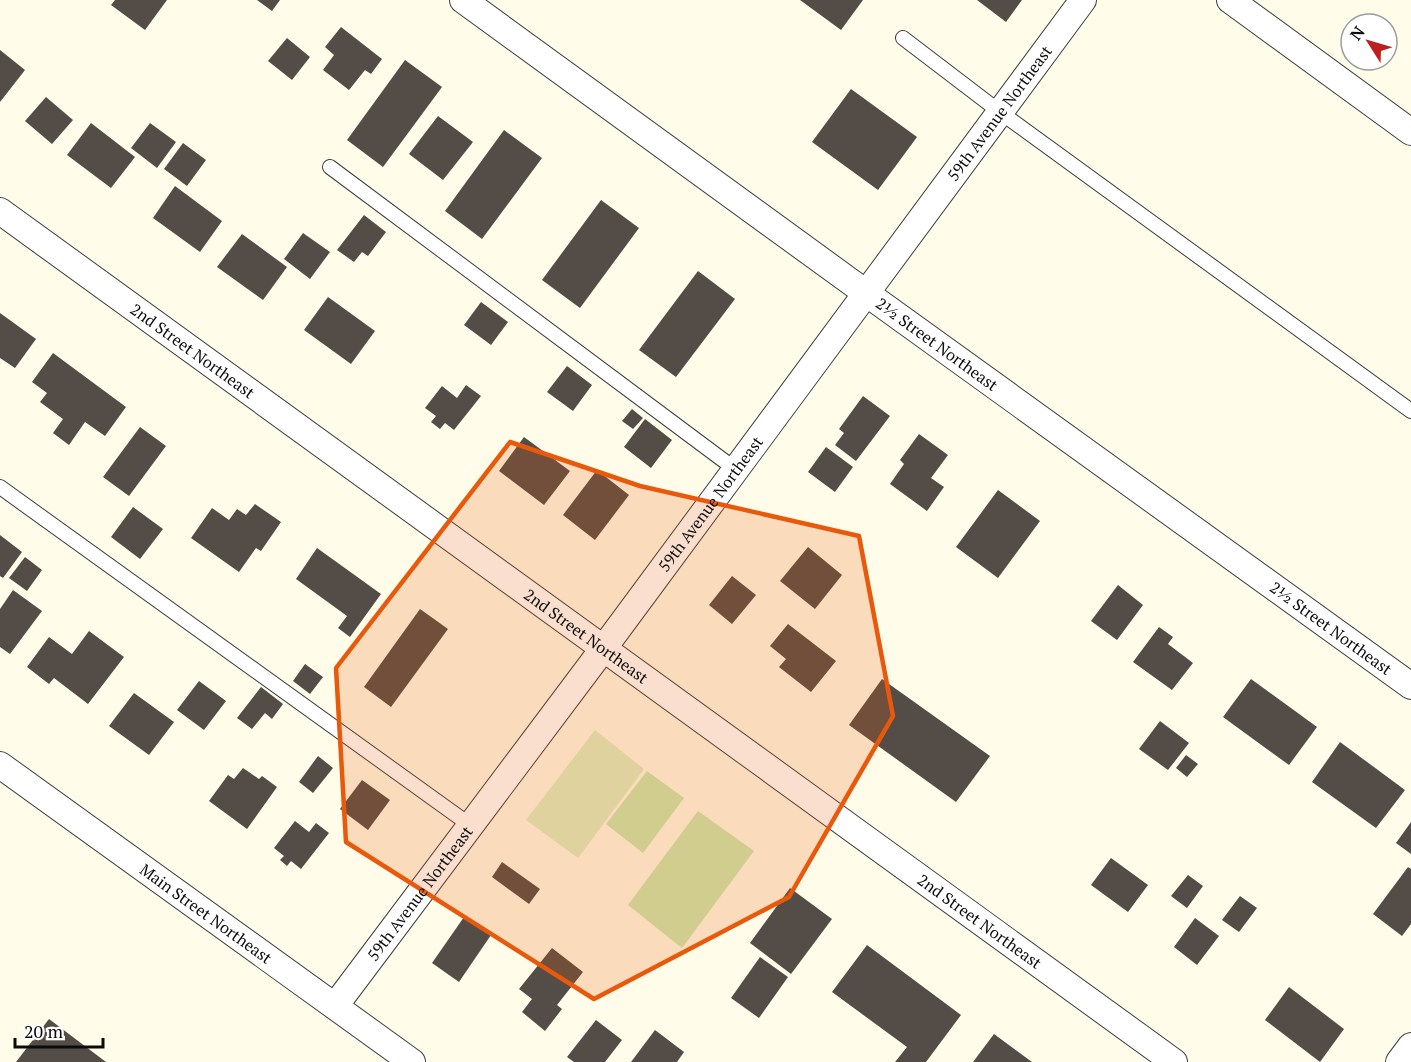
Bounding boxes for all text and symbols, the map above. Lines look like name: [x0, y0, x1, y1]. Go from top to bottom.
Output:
north arrow: [1339, 12, 1399, 72]
text: N: [1345, 22, 1369, 44]
street label: 59th Avenue Northeast: [942, 41, 1057, 185]
street label: 2½ Street Northeast: [871, 292, 1003, 396]
street label: 2nd Street Northeast: [126, 298, 259, 403]
street label: 59th Avenue Northeast: [653, 432, 768, 576]
street label: 2½ Street Northeast: [1265, 576, 1397, 680]
street label: 2nd Street Northeast: [520, 583, 653, 688]
street label: 59th Avenue Northeast: [362, 821, 478, 965]
street label: Main Street Northeast: [136, 858, 277, 969]
street label: 2nd Street Northeast: [913, 869, 1046, 974]
scale bar: [15, 1011, 104, 1049]
text: 20 m: [24, 1019, 64, 1043]

